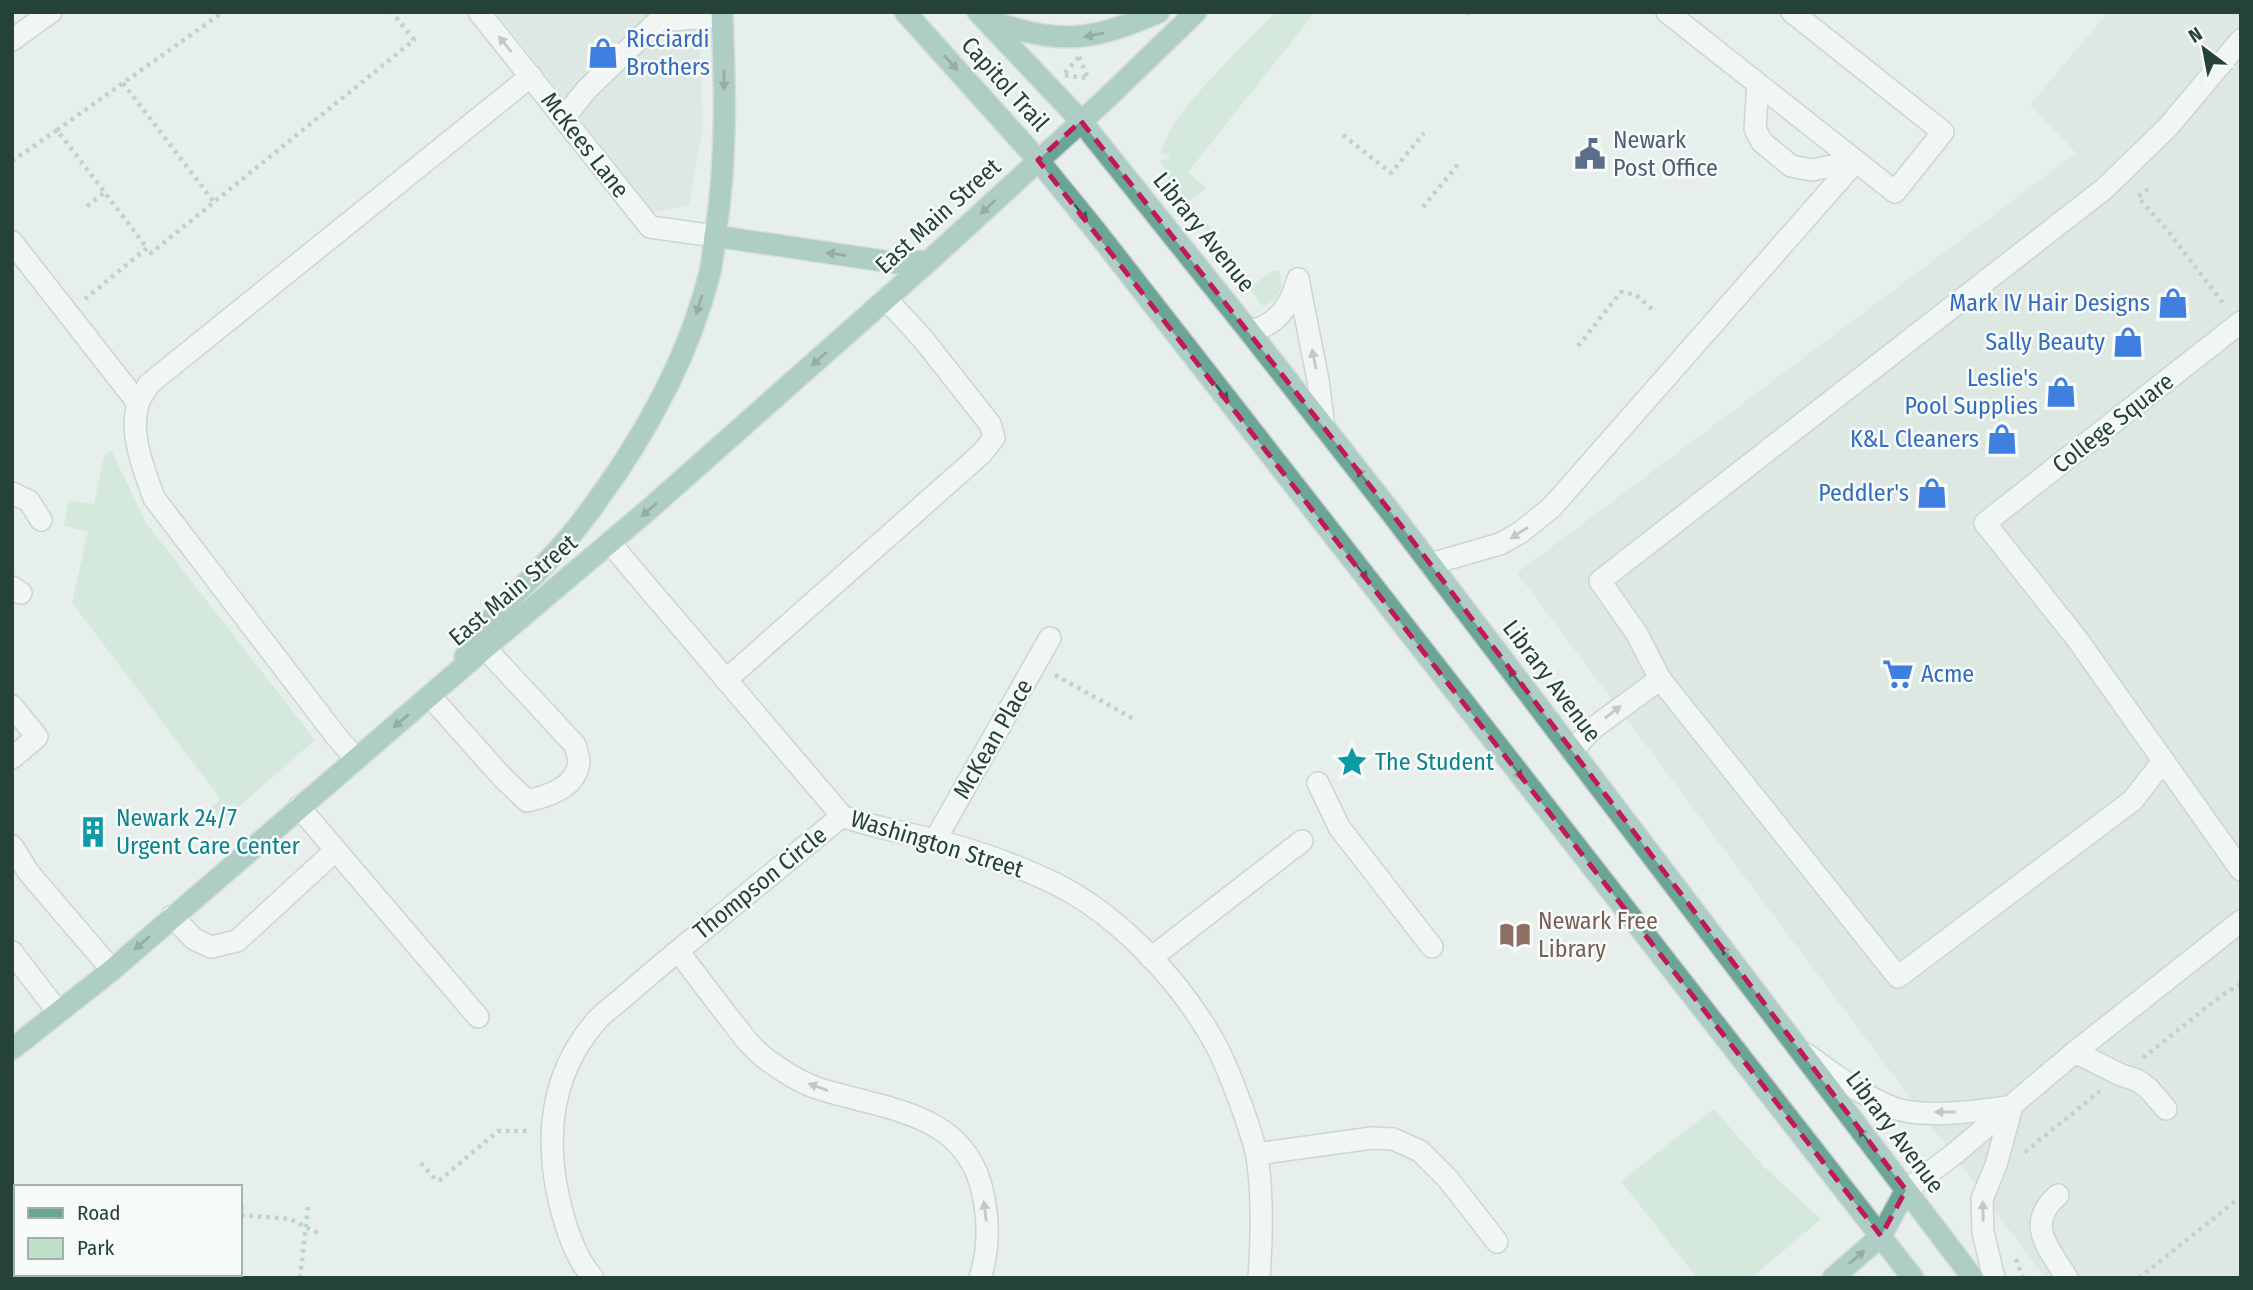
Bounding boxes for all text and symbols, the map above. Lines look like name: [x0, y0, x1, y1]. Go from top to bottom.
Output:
north arrow: [2169, 14, 2239, 84]
text: N: [2184, 22, 2206, 48]
place label: Ricciardi Brothers: [626, 25, 710, 81]
one-way arrow: [1083, 30, 1105, 41]
street label: Capitol Trail: [956, 31, 1054, 137]
one-way arrow: [498, 36, 513, 53]
shop icon: Ricciardi Brothers: [586, 36, 620, 70]
one-way arrow: [942, 54, 958, 71]
one-way arrow: [718, 70, 730, 92]
street label: McKees Lane: [535, 87, 635, 203]
place label: Newark Post Office: [1613, 126, 1718, 182]
public building icon: Newark Post Office: [1573, 137, 1607, 171]
street label: East Main Street: [870, 152, 1006, 279]
street label: Library Avenue: [1147, 167, 1261, 297]
one-way arrow: [980, 198, 997, 214]
one-way arrow: [1074, 204, 1089, 222]
one-way arrow: [825, 248, 847, 259]
shop icon: Mark IV Hair Designs: [2156, 286, 2190, 320]
place label: Mark IV Hair Designs: [1949, 289, 2150, 317]
one-way arrow: [694, 295, 704, 316]
shop icon: Sally Beauty: [2111, 325, 2145, 359]
place label: Sally Beauty: [1985, 328, 2105, 356]
one-way arrow: [1308, 348, 1319, 370]
one-way arrow: [810, 351, 828, 367]
place label: Leslie's Pool Supplies: [1904, 364, 2038, 420]
street label: College Square: [2047, 367, 2179, 479]
shop icon: Leslie's Pool Supplies: [2044, 375, 2078, 409]
one-way arrow: [1214, 383, 1229, 401]
shop icon: K&L Cleaners: [1985, 422, 2019, 456]
place label: K&L Cleaners: [1850, 425, 1979, 453]
one-way arrow: [1355, 467, 1370, 485]
shop icon: Peddler's: [1915, 476, 1949, 510]
place label: Peddler's: [1818, 479, 1909, 507]
one-way arrow: [640, 502, 657, 517]
one-way arrow: [1509, 526, 1529, 539]
street label: East Main Street: [443, 528, 583, 652]
one-way arrow: [1354, 563, 1368, 581]
street label: Library Avenue: [1497, 614, 1607, 748]
supermarket icon: Acme: [1881, 657, 1915, 691]
place label: Acme: [1921, 660, 1974, 688]
one-way arrow: [1509, 667, 1523, 685]
street label: McKean Place: [948, 674, 1038, 804]
one-way arrow: [1604, 705, 1622, 720]
one-way arrow: [392, 713, 410, 729]
place icon: The Student: [1335, 745, 1369, 779]
place label: The Student: [1375, 748, 1494, 776]
one-way arrow: [1509, 761, 1524, 779]
place label: Newark 24/7 Urgent Care Center: [116, 804, 301, 860]
street label: Washington Street: [847, 804, 1027, 884]
building icon: Newark 24/7 Urgent Care Center: [76, 815, 110, 849]
street label: Thompson Circle: [688, 821, 832, 945]
place label: Newark Free Library: [1538, 907, 1658, 963]
library icon: Newark Free Library: [1498, 918, 1532, 952]
one-way arrow: [133, 935, 151, 951]
one-way arrow: [1720, 946, 1735, 964]
street label: Library Avenue: [1840, 1065, 1950, 1199]
one-way arrow: [808, 1082, 829, 1093]
one-way arrow: [1933, 1106, 1955, 1118]
one-way arrow: [1858, 1127, 1873, 1145]
legend: [14, 1185, 242, 1276]
one-way arrow: [980, 1199, 991, 1221]
text: Road: [77, 1200, 121, 1226]
one-way arrow: [1977, 1200, 1988, 1222]
text: Park: [77, 1235, 115, 1261]
one-way arrow: [1848, 1250, 1865, 1265]

